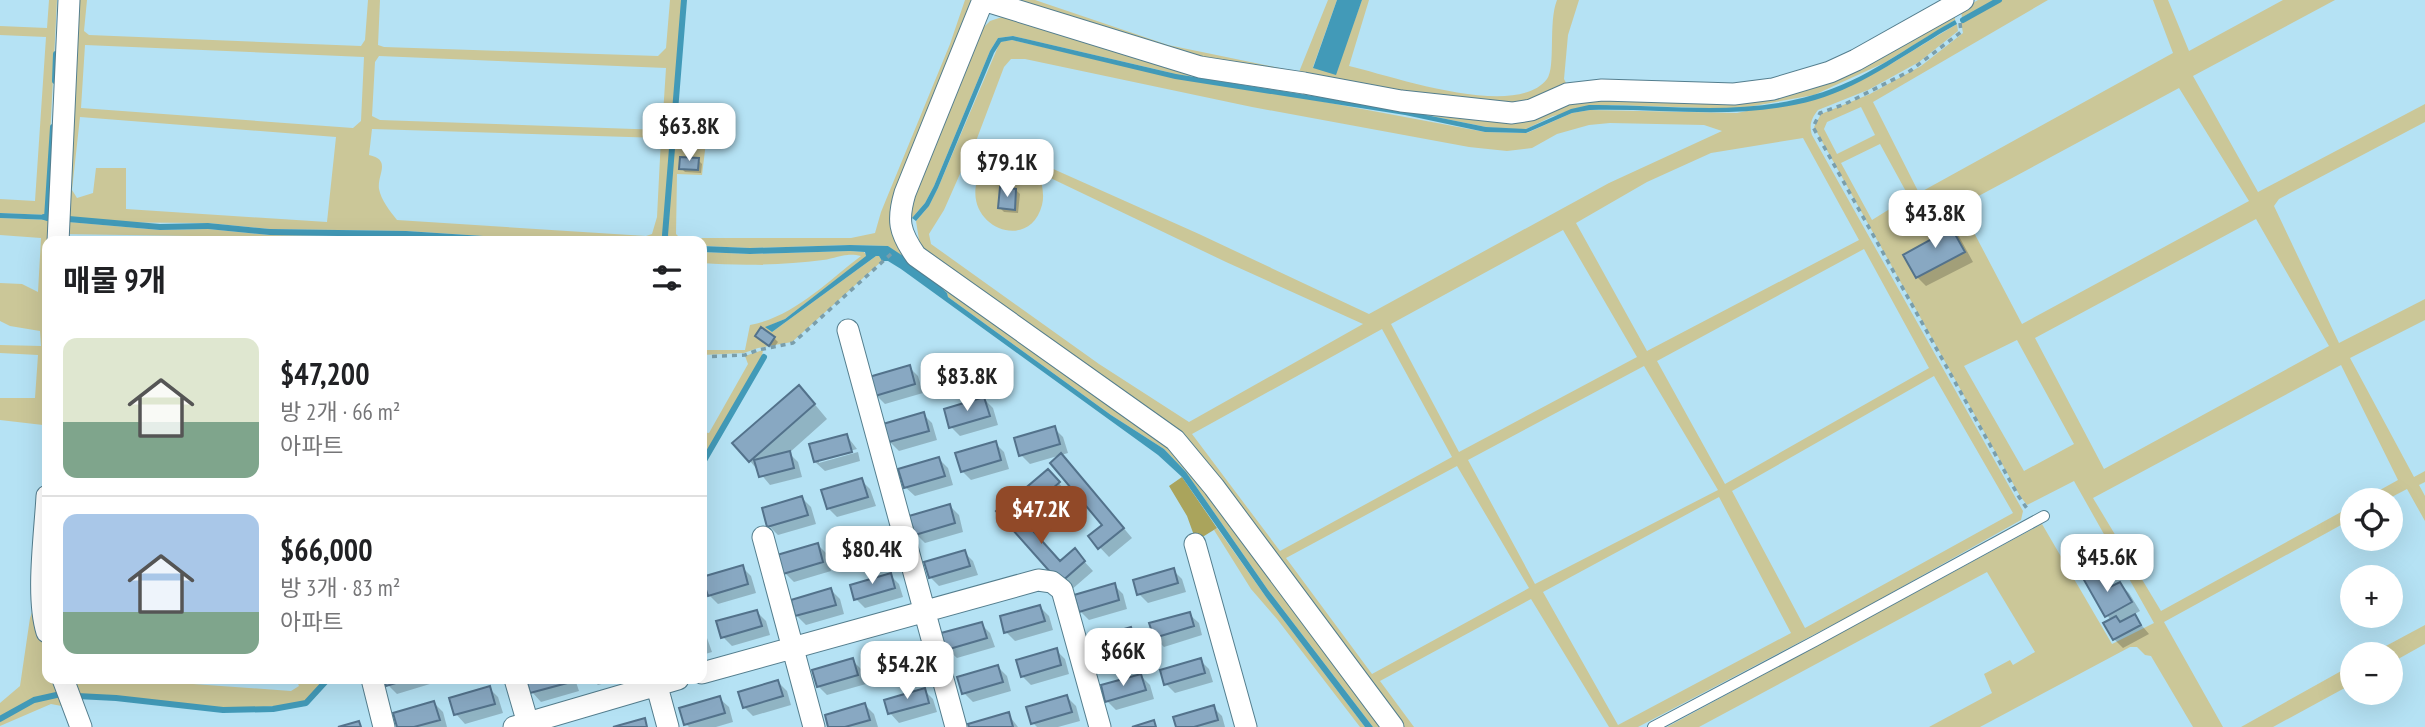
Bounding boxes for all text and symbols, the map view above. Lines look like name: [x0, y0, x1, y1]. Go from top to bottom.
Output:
pin: $63.8K: [632, 104, 746, 163]
text: $63.8K: [659, 111, 719, 140]
pin: $79.1K: [950, 140, 1064, 199]
text: $79.1K: [977, 147, 1037, 176]
pin: $43.8K: [1878, 190, 1992, 250]
text: $43.8K: [1905, 198, 1965, 227]
icon: filters: [648, 259, 686, 297]
text: 매물 9개: [63, 260, 166, 299]
text: $47,200: [280, 354, 370, 393]
pin: $83.8K: [910, 354, 1024, 413]
text: $83.8K: [937, 361, 997, 390]
icon: home: [119, 366, 203, 450]
text: 방 2개 · 66 m²: [280, 397, 400, 426]
text: 아파트: [280, 431, 343, 460]
pin: $47.2K: [984, 486, 1098, 546]
map controls: [2340, 488, 2403, 705]
button: locate: [2340, 488, 2403, 551]
text: $47.2K: [1012, 494, 1070, 523]
pin: $80.4K: [815, 526, 929, 586]
text: $66,000: [280, 530, 373, 569]
text: $80.4K: [842, 534, 902, 563]
pin: $45.6K: [2050, 534, 2164, 594]
icon: home: [119, 542, 203, 626]
text: $45.6K: [2077, 542, 2137, 571]
button: +: [2340, 565, 2403, 628]
text: 방 3개 · 83 m²: [280, 573, 400, 602]
text: 아파트: [280, 607, 343, 636]
pin: $66K: [1082, 628, 1164, 688]
text: $66K: [1101, 636, 1145, 665]
pin: $54.2K: [850, 642, 964, 701]
button: −: [2340, 642, 2403, 705]
text: $54.2K: [877, 649, 937, 678]

